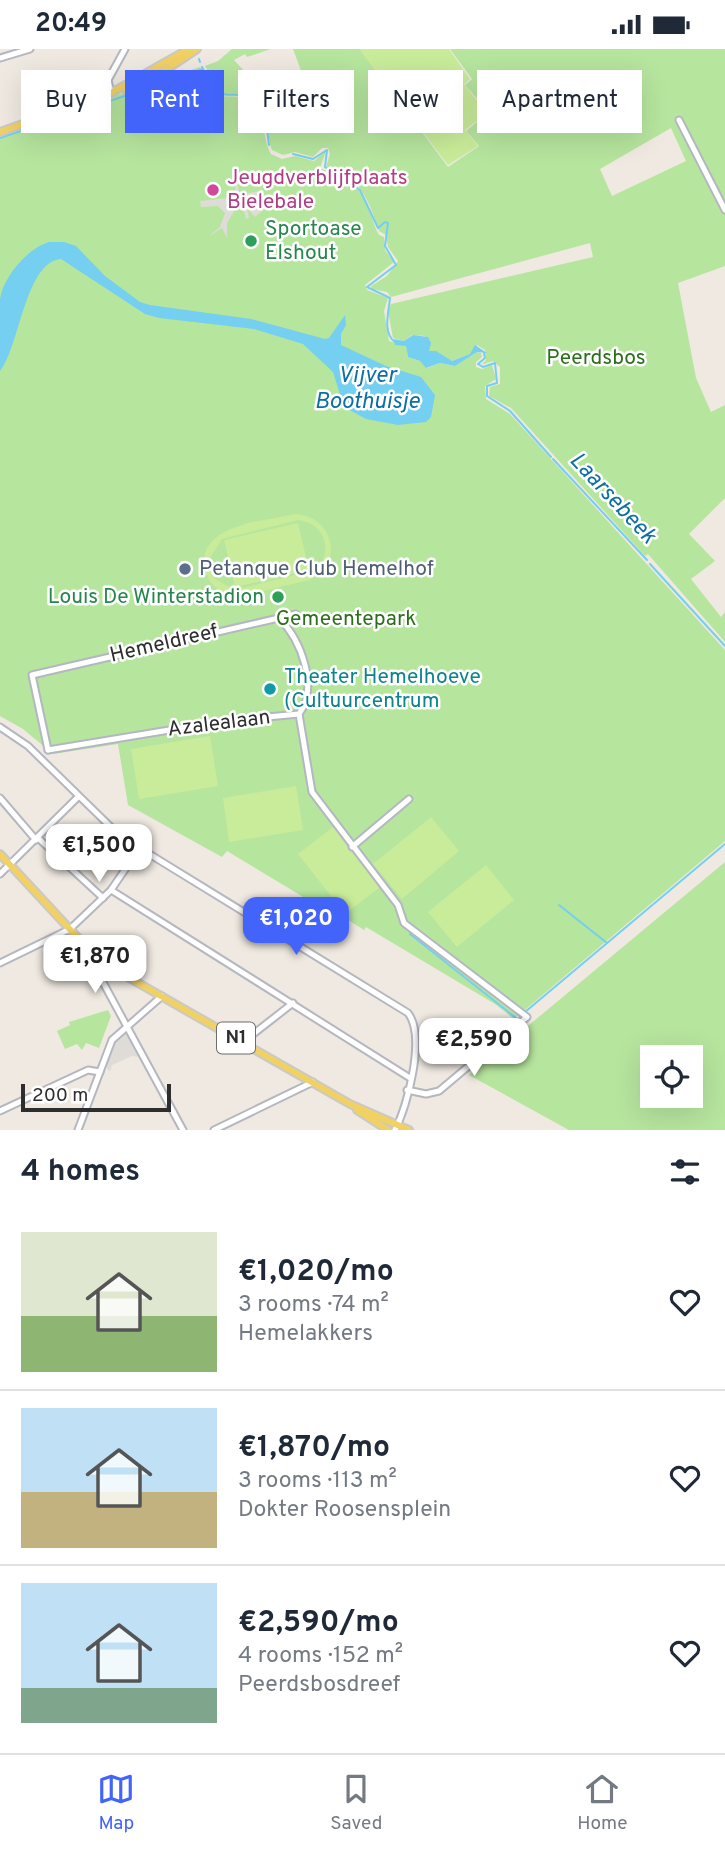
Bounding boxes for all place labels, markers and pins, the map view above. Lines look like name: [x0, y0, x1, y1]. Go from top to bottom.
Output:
place label: Jeugdverblijfplaats Bielebale: [227, 165, 408, 216]
marker: Jeugdverblijfplaats Bielebale: [205, 182, 221, 198]
place label: Sportoase Elshout: [265, 216, 362, 267]
marker: Sportoase Elshout: [243, 233, 259, 249]
place label: Petanque Club Hemelhof: [199, 556, 434, 583]
marker: Petanque Club Hemelhof: [177, 561, 193, 577]
place label: Louis De Winterstadion: [48, 584, 264, 611]
marker: Louis De Winterstadion: [270, 589, 286, 605]
place label: Theater Hemelhoeve (Cultuurcentrum: [284, 664, 481, 715]
marker: Theater Hemelhoeve (Cultuurcentrum: [262, 681, 278, 697]
pin: €1,500: [42, 825, 156, 884]
pin: €1,020: [239, 897, 353, 957]
pin: €1,870: [38, 935, 152, 995]
pin: €2,590: [417, 1019, 531, 1078]

